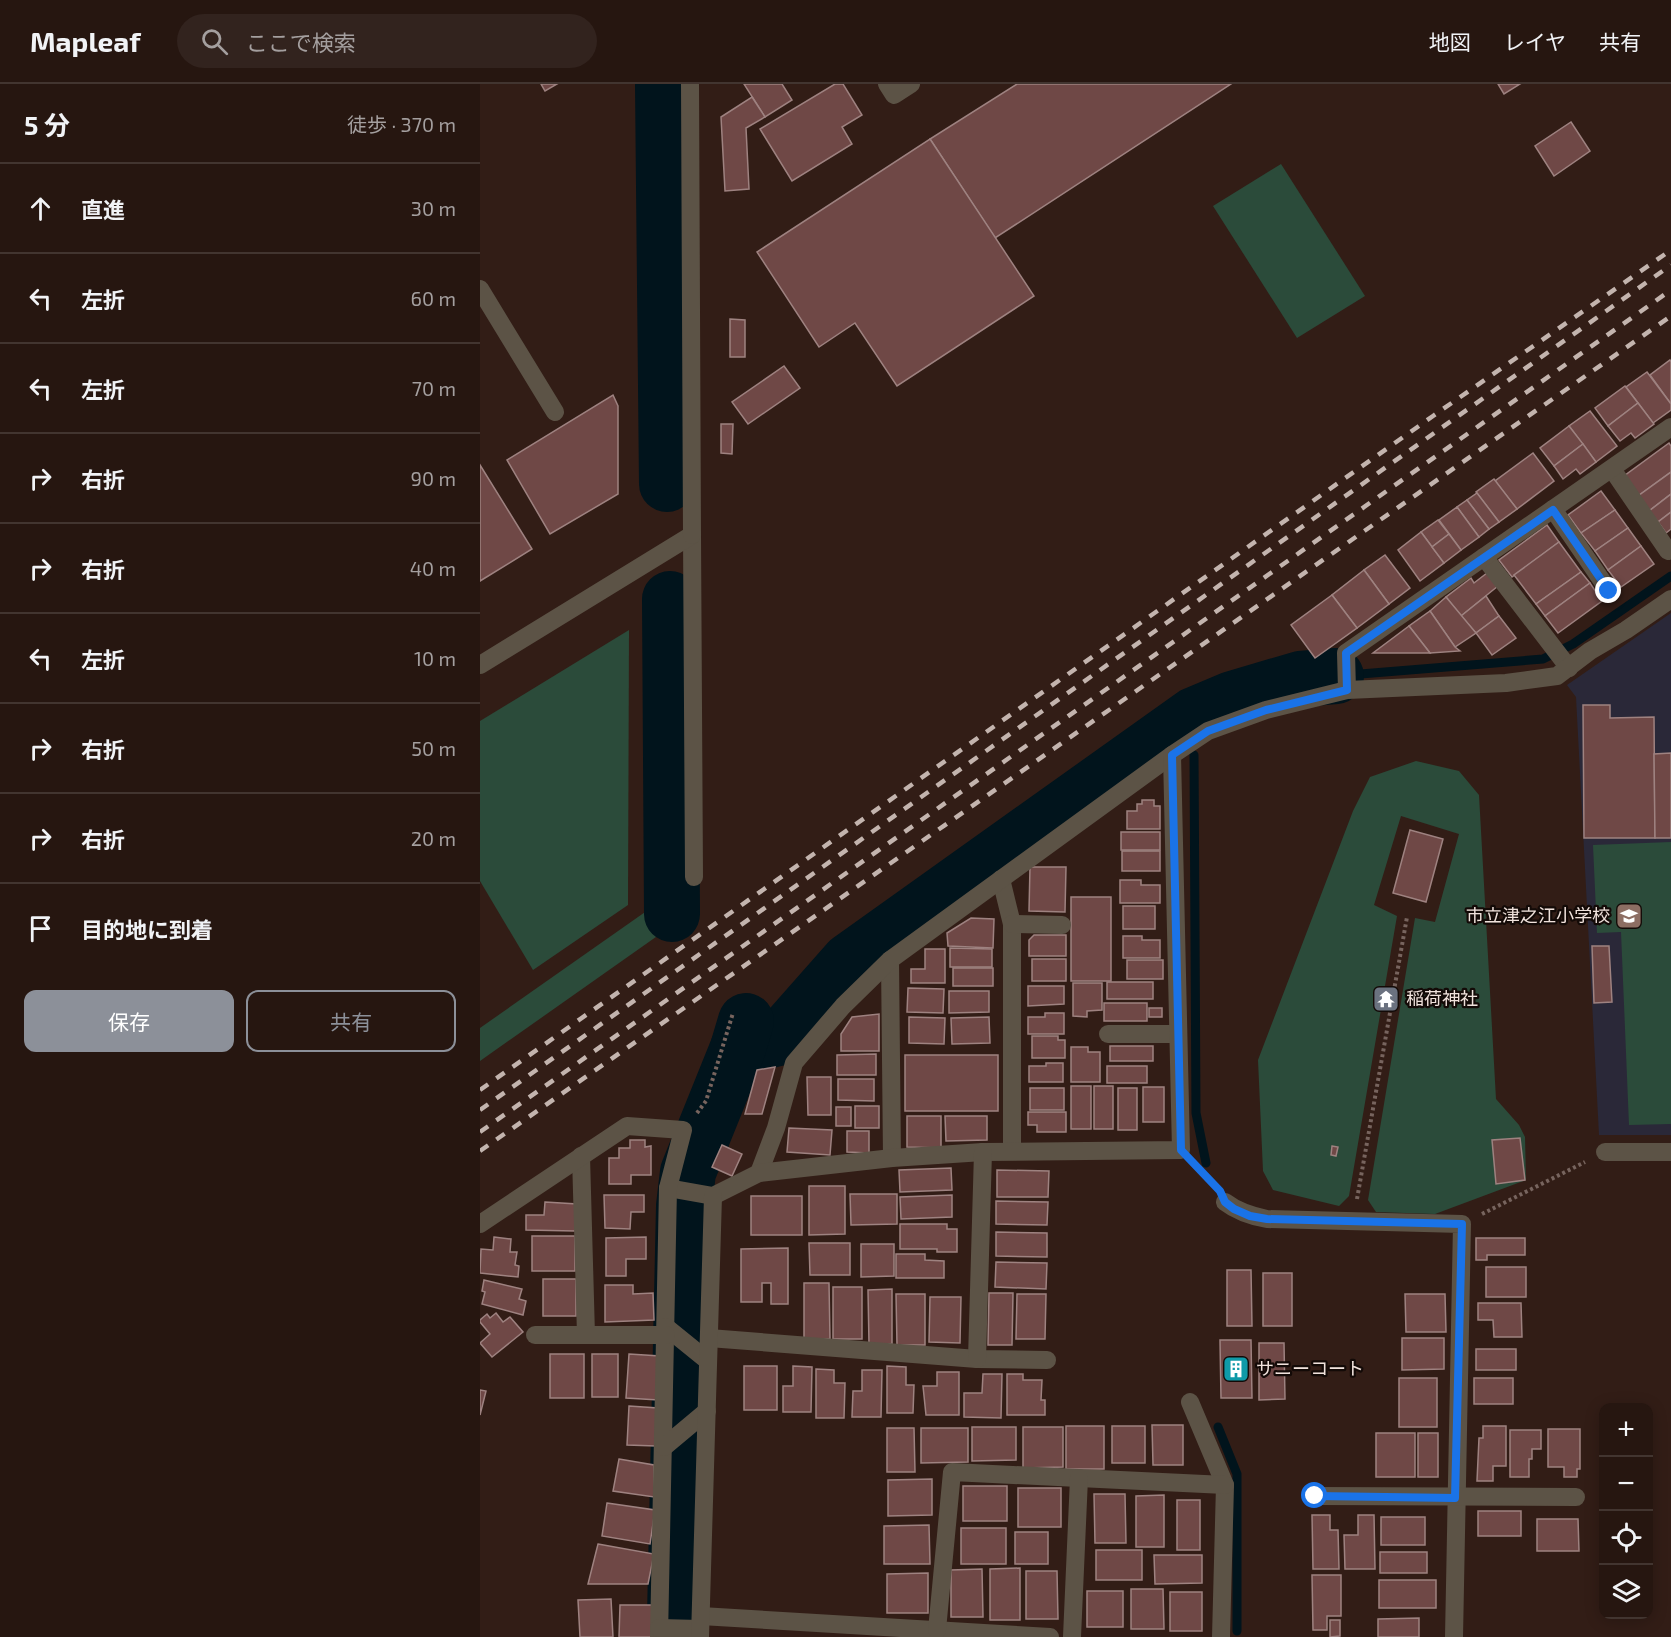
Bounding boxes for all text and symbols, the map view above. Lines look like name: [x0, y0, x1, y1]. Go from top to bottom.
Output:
search box: [177, 14, 597, 68]
text: Mapleaf: [30, 24, 141, 58]
icon: search: [198, 25, 231, 58]
text: ここで検索: [246, 29, 356, 55]
text: 地図: [1429, 29, 1471, 54]
text: レイヤ: [1504, 29, 1566, 54]
text: 共有: [1599, 29, 1641, 54]
text: 5 分: [24, 109, 70, 140]
text: 徒歩 · 370 m: [347, 112, 456, 136]
icon: ahead: [24, 192, 57, 225]
text: 直進: [81, 196, 125, 222]
text: 30 m: [411, 196, 456, 220]
icon: left: [24, 282, 57, 315]
text: 左折: [81, 286, 125, 312]
text: 60 m: [411, 286, 456, 310]
icon: left: [24, 372, 57, 405]
text: 左折: [81, 376, 125, 402]
text: 70 m: [412, 376, 456, 400]
icon: right: [24, 462, 57, 495]
text: 右折: [81, 466, 125, 492]
text: 90 m: [411, 466, 456, 490]
icon: right: [24, 552, 57, 585]
text: 右折: [81, 556, 125, 582]
text: 40 m: [410, 556, 456, 580]
route end: [1595, 577, 1621, 603]
icon: left: [24, 642, 57, 675]
text: 左折: [81, 646, 125, 672]
text: 10 m: [414, 646, 456, 670]
icon: right: [24, 732, 57, 765]
text: 右折: [81, 736, 125, 762]
text: 50 m: [411, 736, 456, 760]
icon: right: [24, 822, 57, 855]
text: 右折: [81, 826, 125, 852]
text: 20 m: [411, 826, 456, 850]
school or university icon: 市立津之江小学校: [1614, 901, 1644, 931]
place label: 市立津之江小学校: [1466, 904, 1610, 926]
icon: arrive: [24, 912, 57, 945]
text: 目的地に到着: [81, 916, 213, 942]
temple icon: 稲荷神社: [1371, 984, 1401, 1014]
place label: 稲荷神社: [1406, 987, 1478, 1009]
button: 保存: [24, 990, 234, 1052]
button: 共有: [246, 990, 456, 1052]
building icon: サニーコート: [1221, 1354, 1251, 1384]
place label: サニーコート: [1256, 1357, 1364, 1379]
map controls: [1599, 1403, 1653, 1619]
button: +: [1599, 1403, 1653, 1457]
button: −: [1599, 1457, 1653, 1511]
route start: [1301, 1482, 1327, 1508]
button: locate: [1599, 1511, 1653, 1565]
button: layers: [1599, 1565, 1653, 1619]

